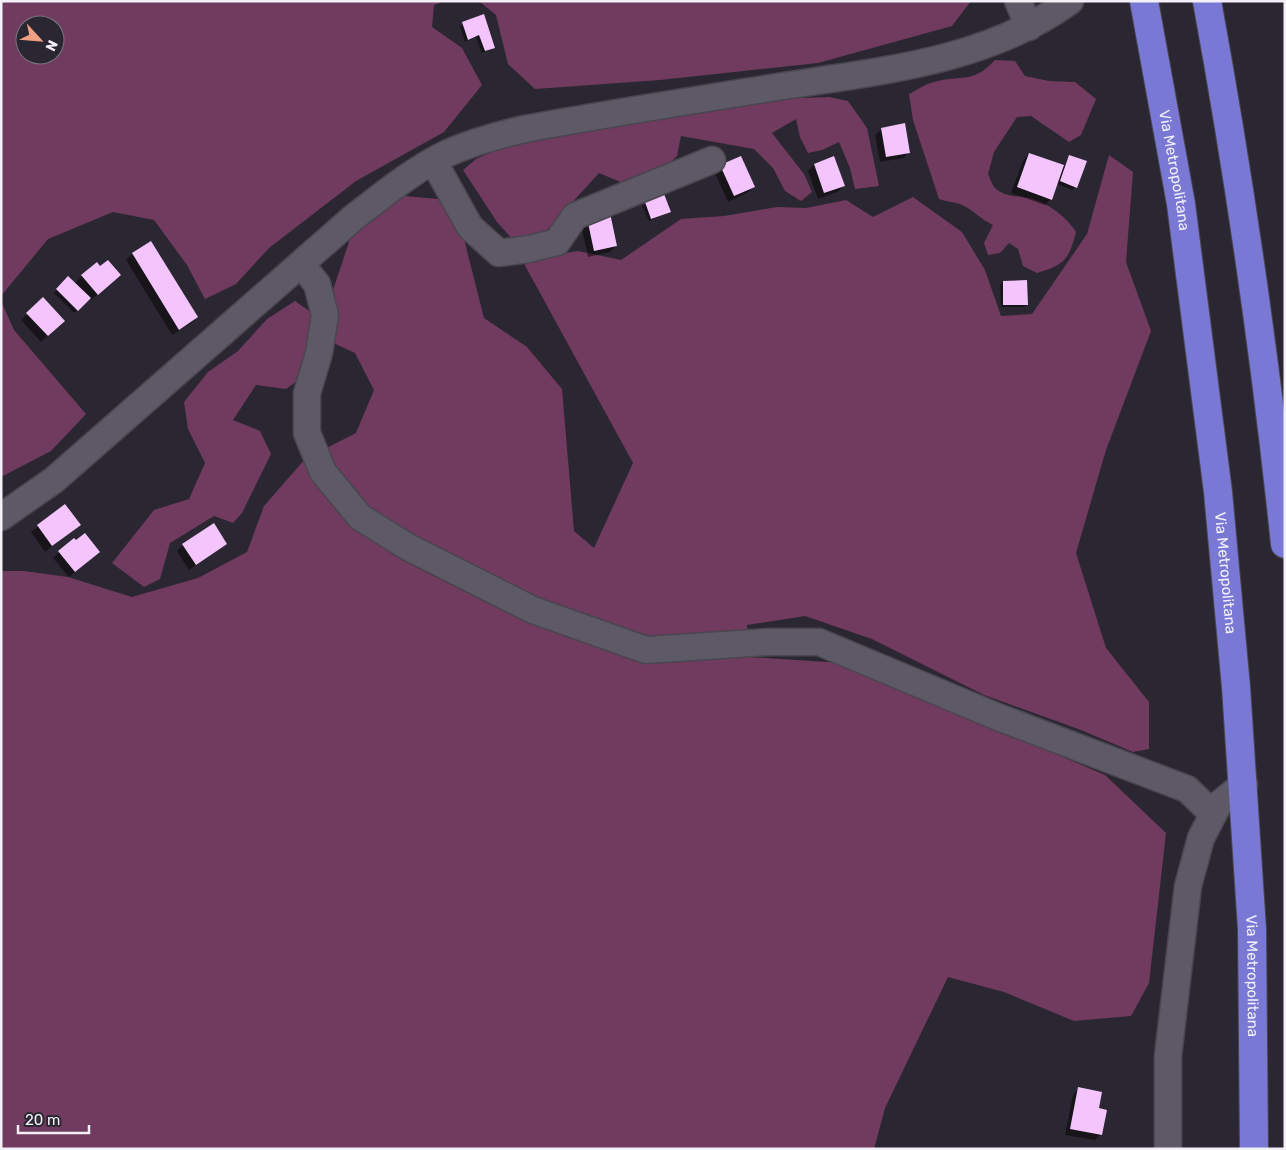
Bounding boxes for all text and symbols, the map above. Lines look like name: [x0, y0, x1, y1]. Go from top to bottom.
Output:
north arrow: [15, 15, 65, 65]
text: N: [41, 37, 61, 54]
street label: Via Metropolitana: [1155, 109, 1193, 232]
street label: Via Metropolitana: [1211, 511, 1240, 635]
street label: Via Metropolitana: [1242, 914, 1262, 1037]
scale bar: [18, 1102, 89, 1134]
text: 20 m: [25, 1111, 60, 1129]

